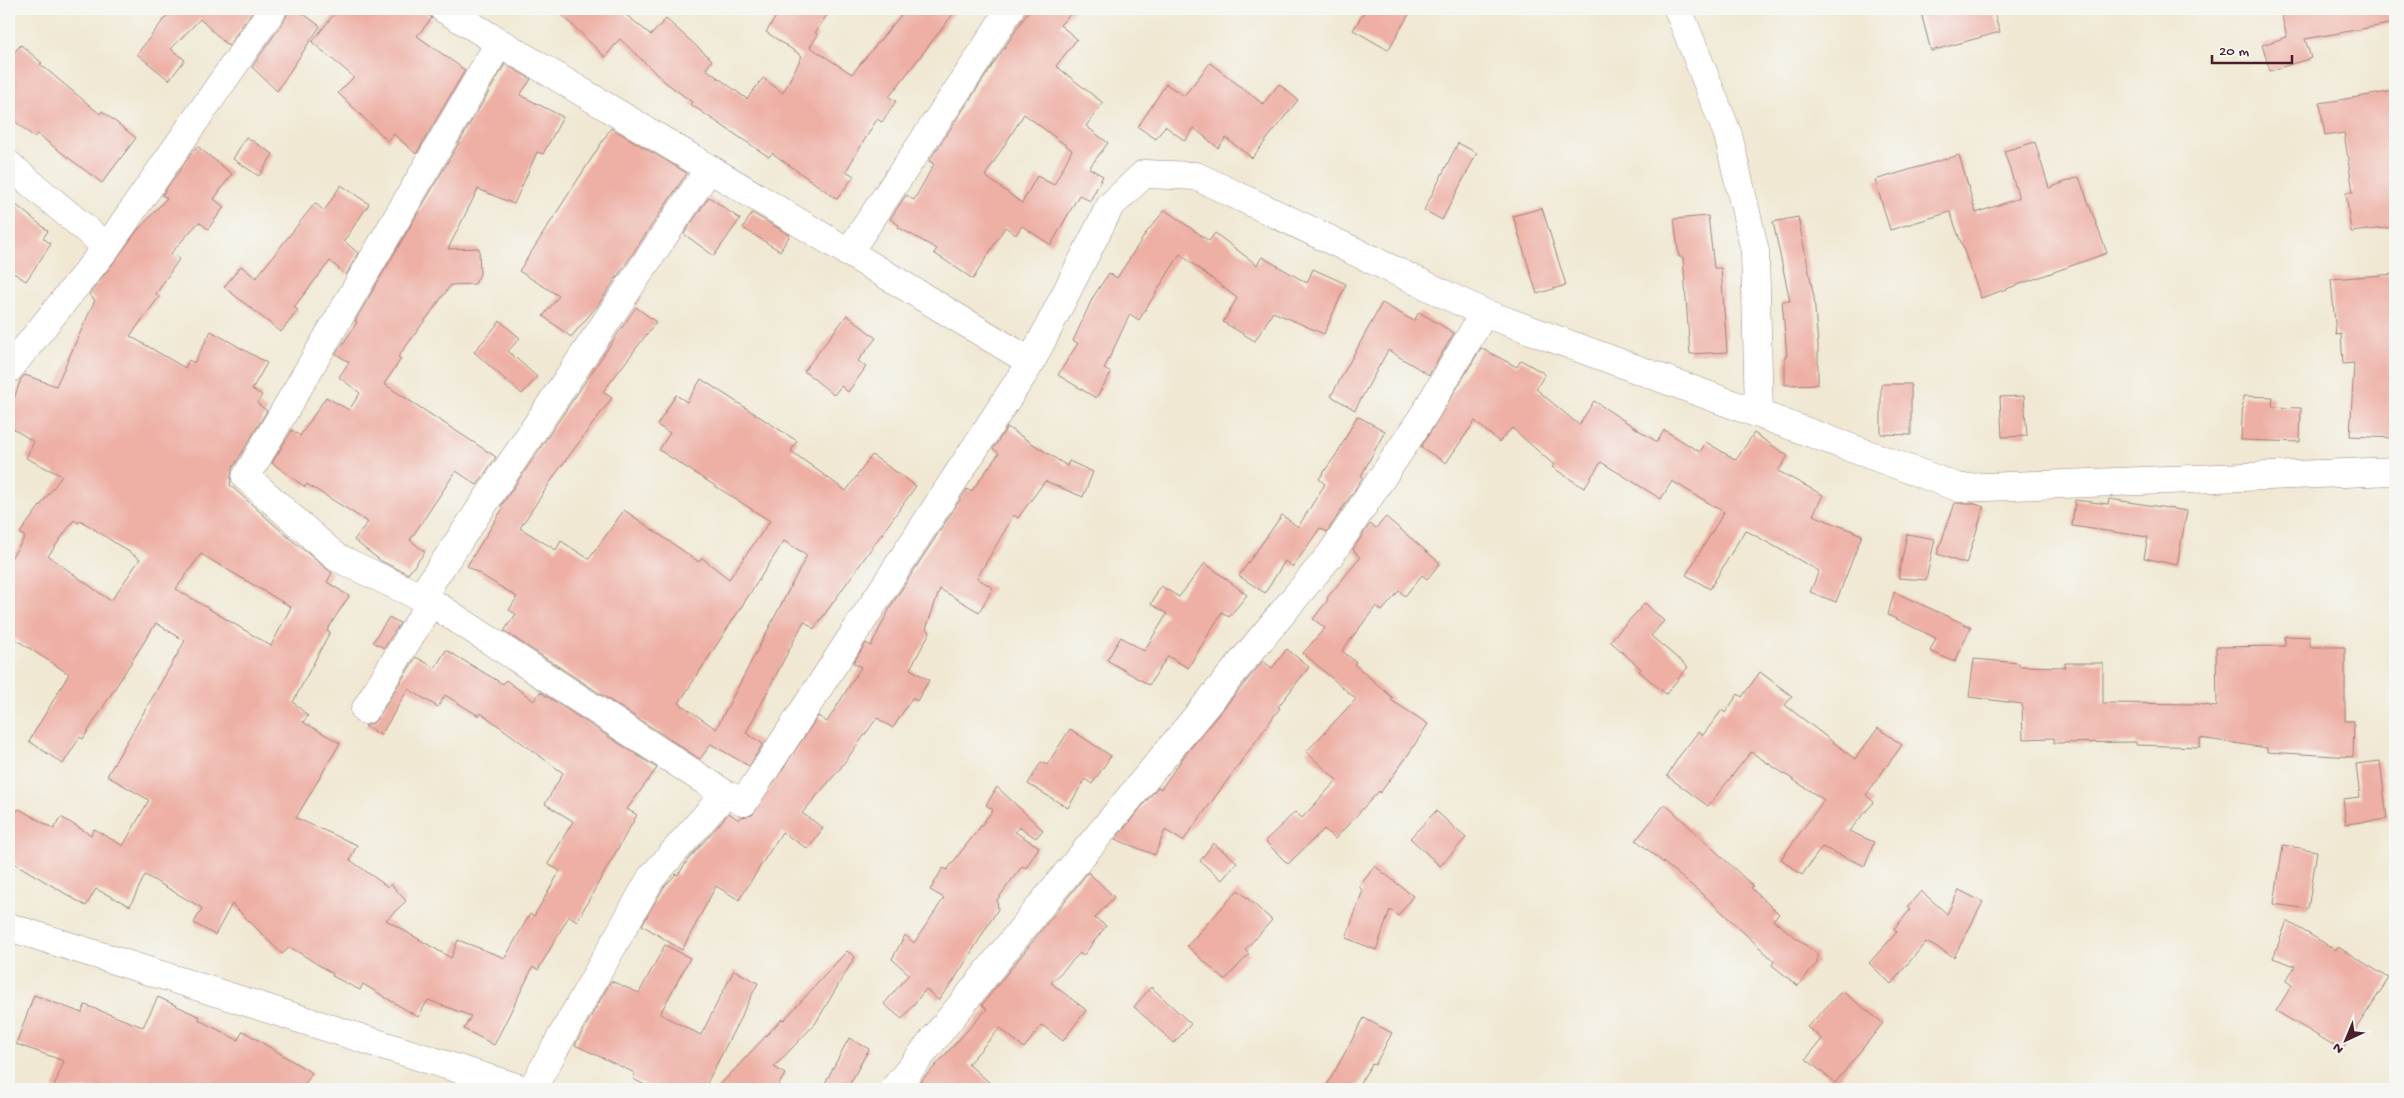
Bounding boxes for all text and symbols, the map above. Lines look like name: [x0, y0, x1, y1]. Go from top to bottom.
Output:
scale bar: [2212, 32, 2292, 64]
text: 20 m: [2219, 43, 2249, 61]
north arrow: [2322, 1016, 2372, 1066]
text: N: [2330, 1038, 2348, 1057]

